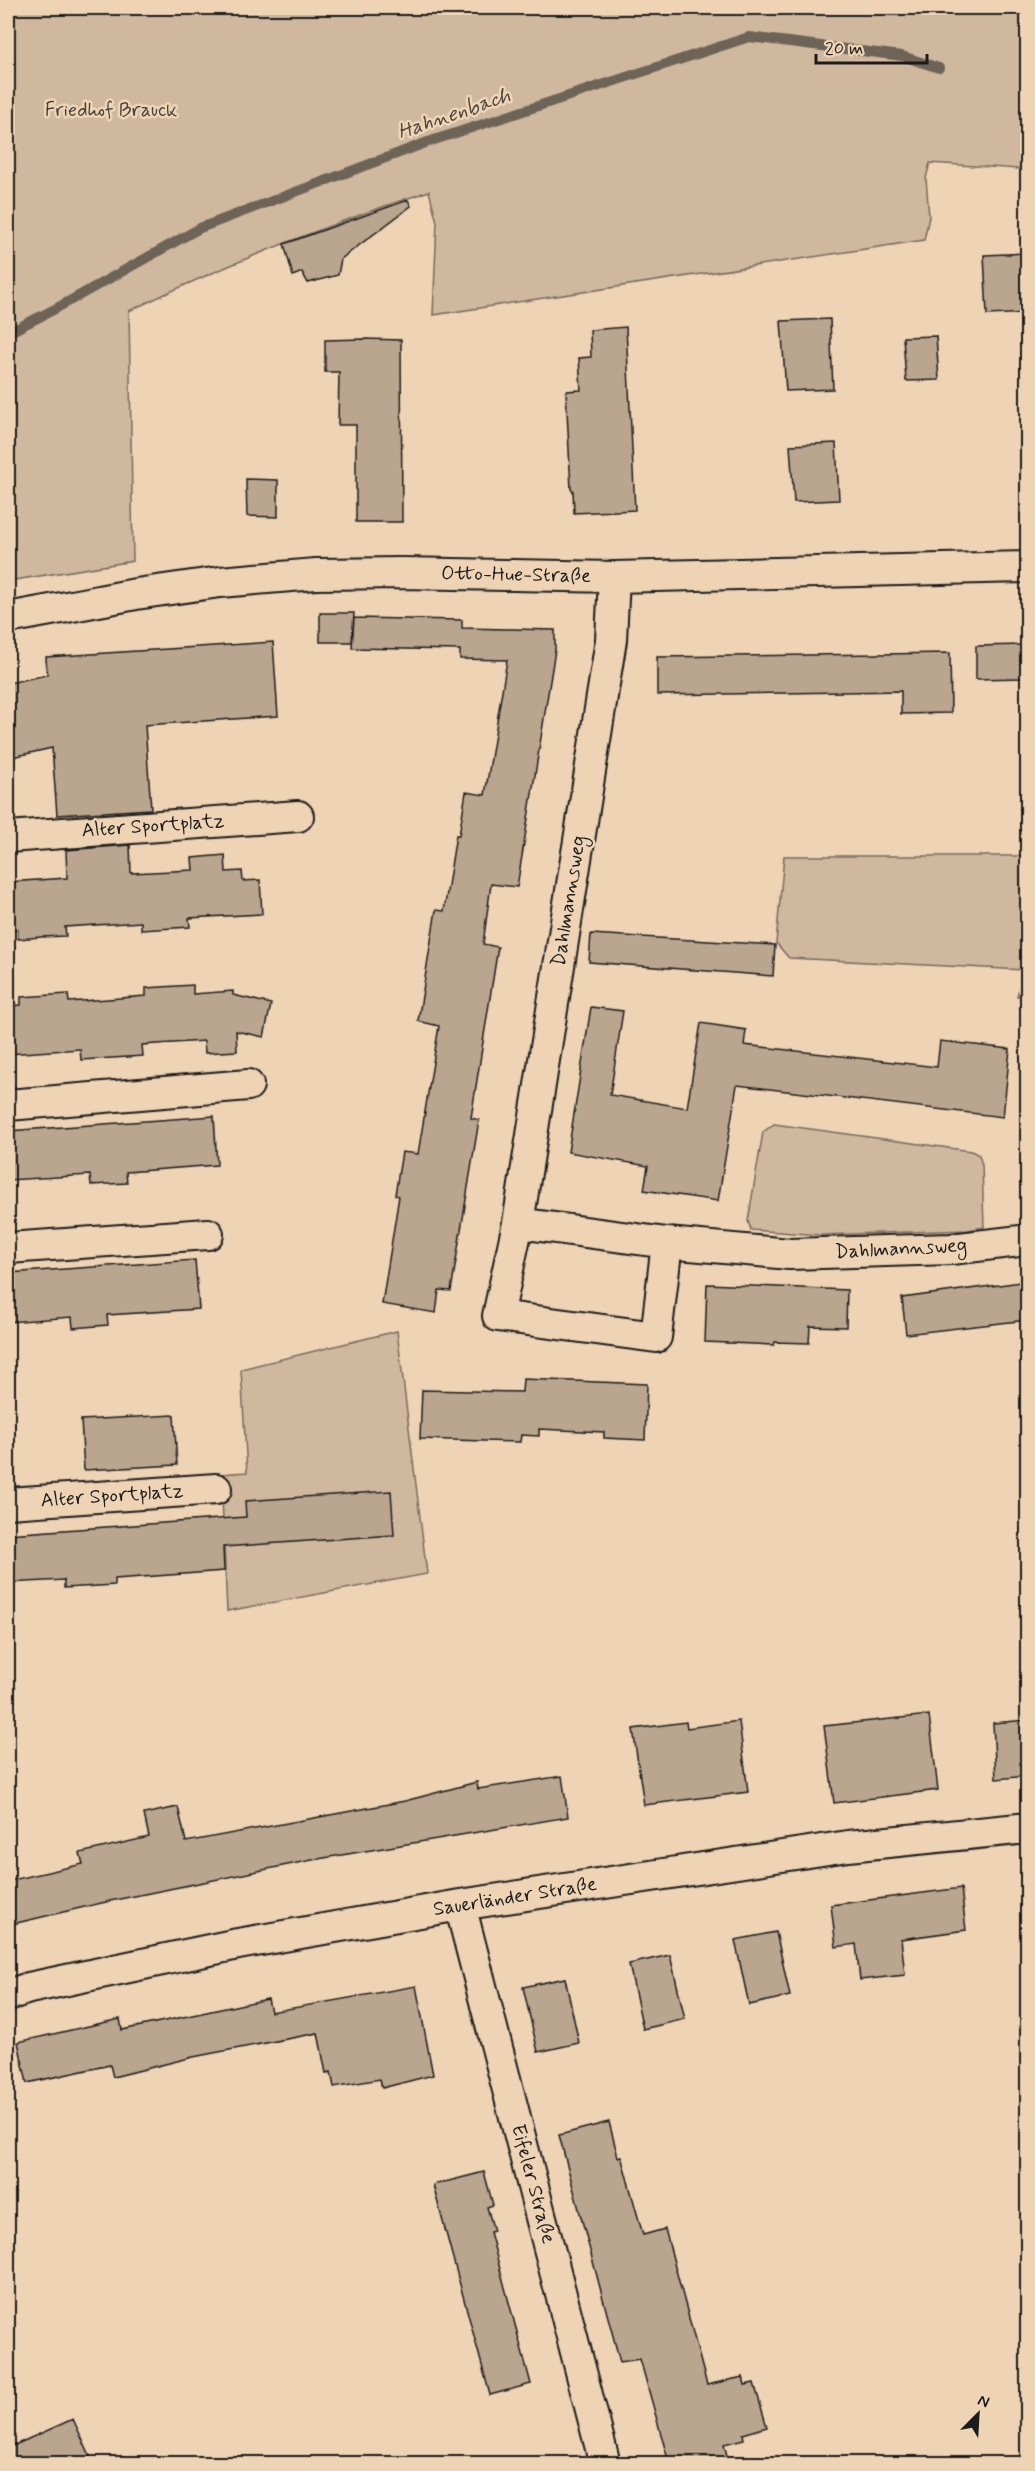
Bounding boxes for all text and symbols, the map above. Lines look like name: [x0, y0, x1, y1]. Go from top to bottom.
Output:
scale bar: [816, 27, 927, 65]
text: 20 m: [825, 37, 863, 61]
water label: Hahnenbach: [394, 81, 515, 146]
park label: Friedhof Brauck: [45, 97, 177, 124]
street label: Otto-Hue-Straße: [441, 560, 591, 590]
street label: Alter Sportplatz: [81, 808, 226, 844]
street label: Dahlmannsweg: [545, 833, 594, 969]
street label: Dahlmannsweg: [834, 1232, 968, 1267]
street label: Alter Sportplatz: [40, 1478, 185, 1514]
street label: Sauerländer Straße: [431, 1871, 599, 1923]
street label: Eifeler Straße: [504, 2121, 562, 2247]
north arrow: [948, 2384, 1008, 2444]
text: N: [974, 2390, 993, 2413]

